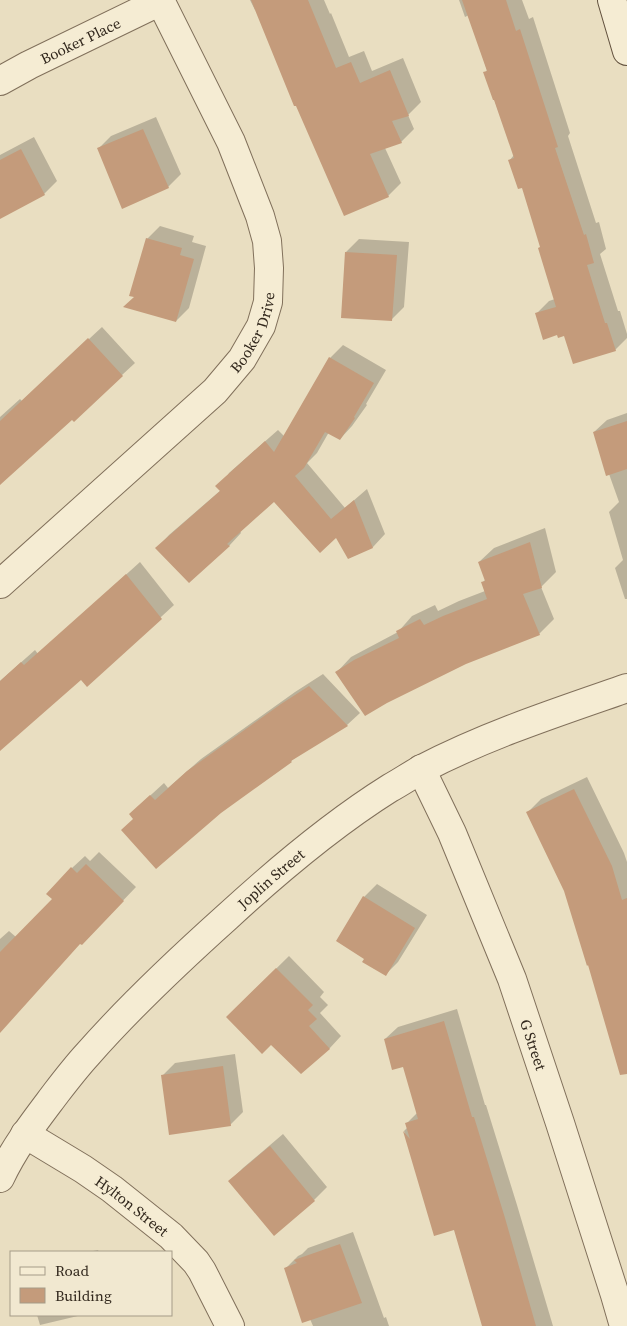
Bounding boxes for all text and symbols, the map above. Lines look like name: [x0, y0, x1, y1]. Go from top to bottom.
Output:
street label: Booker Place: [36, 12, 124, 69]
street label: Booker Drive: [225, 292, 279, 377]
street label: Joplin Street: [232, 843, 309, 914]
street label: G Street: [516, 1016, 552, 1073]
street label: Hylton Street: [91, 1170, 173, 1241]
legend: [10, 1251, 172, 1316]
text: Road: [55, 1260, 89, 1281]
text: Building: [55, 1285, 112, 1306]

